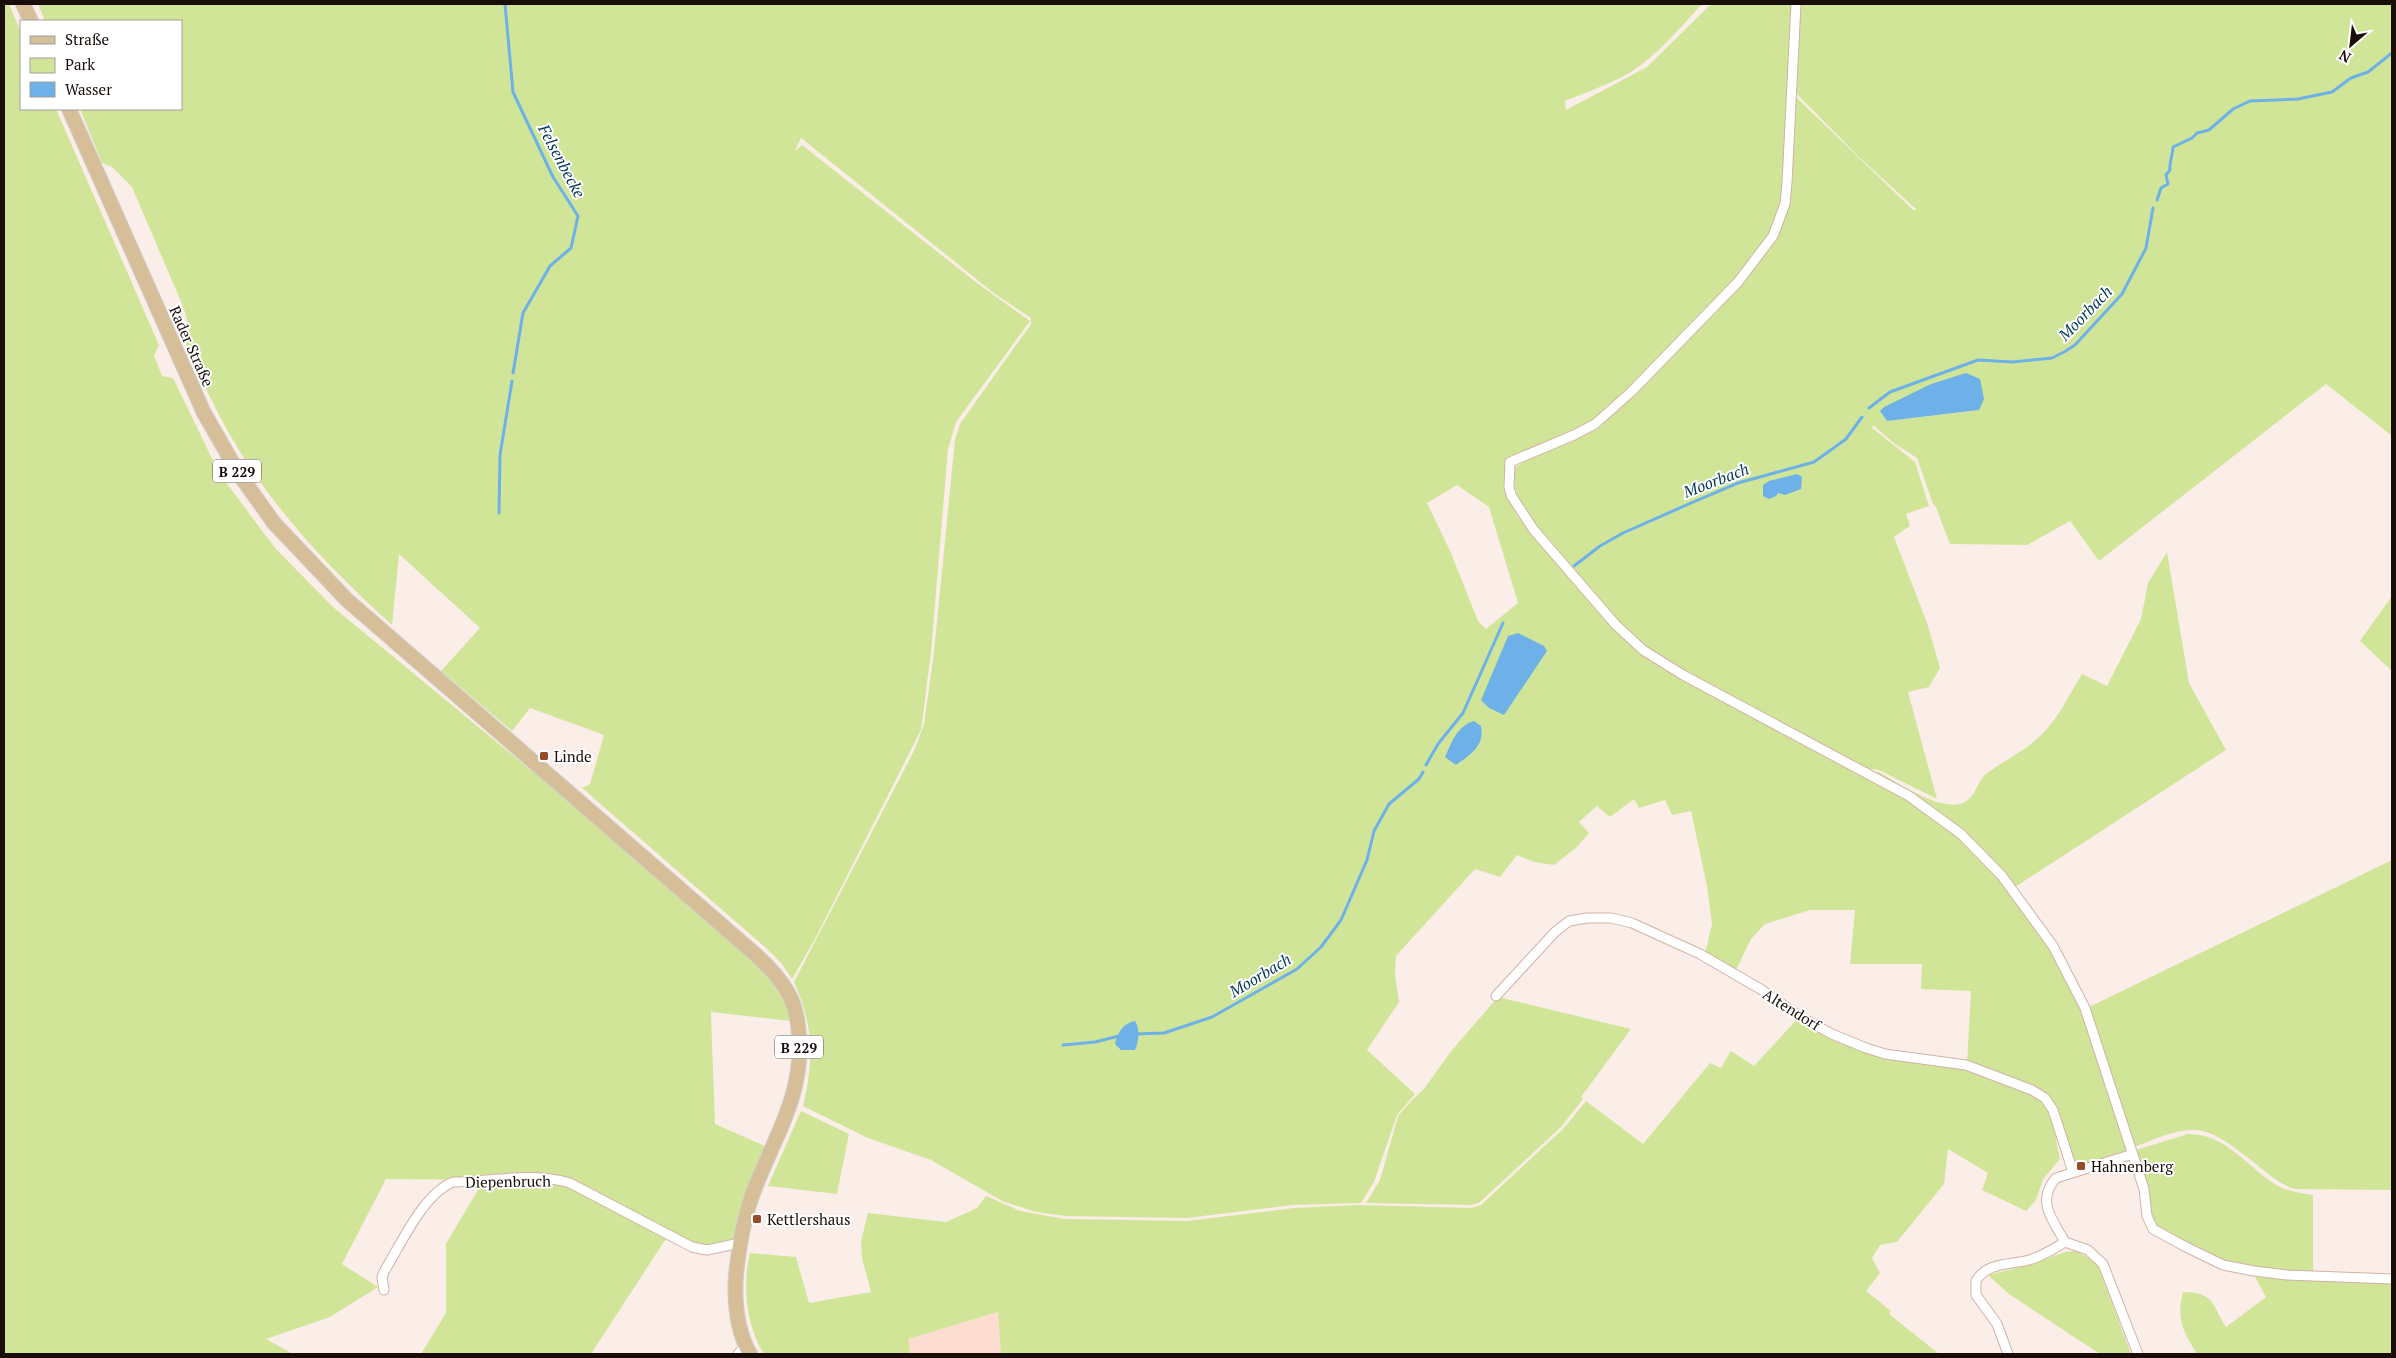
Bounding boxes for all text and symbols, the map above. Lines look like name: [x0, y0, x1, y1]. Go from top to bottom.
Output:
legend: [20, 20, 182, 110]
north arrow: [2326, 20, 2376, 70]
text: Straße: [65, 29, 109, 49]
text: N: [2335, 46, 2354, 68]
text: Park: [65, 54, 95, 74]
text: Wasser: [65, 79, 112, 99]
water label: Felsenbecke: [533, 119, 591, 202]
water label: Moorbach: [2053, 281, 2117, 346]
street label: Rader Straße: [165, 302, 219, 390]
water label: Moorbach: [1679, 457, 1752, 503]
road number: B 229: [213, 460, 261, 482]
place label: Linde: [554, 746, 592, 766]
marker: Linde: [538, 750, 550, 762]
water label: Moorbach: [1224, 948, 1295, 1003]
street label: Altendorf: [1759, 983, 1825, 1035]
road number: B 229: [775, 1036, 823, 1058]
place label: Hahnenberg: [2091, 1156, 2174, 1176]
marker: Hahnenberg: [2075, 1160, 2087, 1172]
street label: Diepenbruch: [465, 1170, 551, 1192]
place label: Kettlershaus: [767, 1209, 850, 1229]
marker: Kettlershaus: [751, 1213, 763, 1225]

